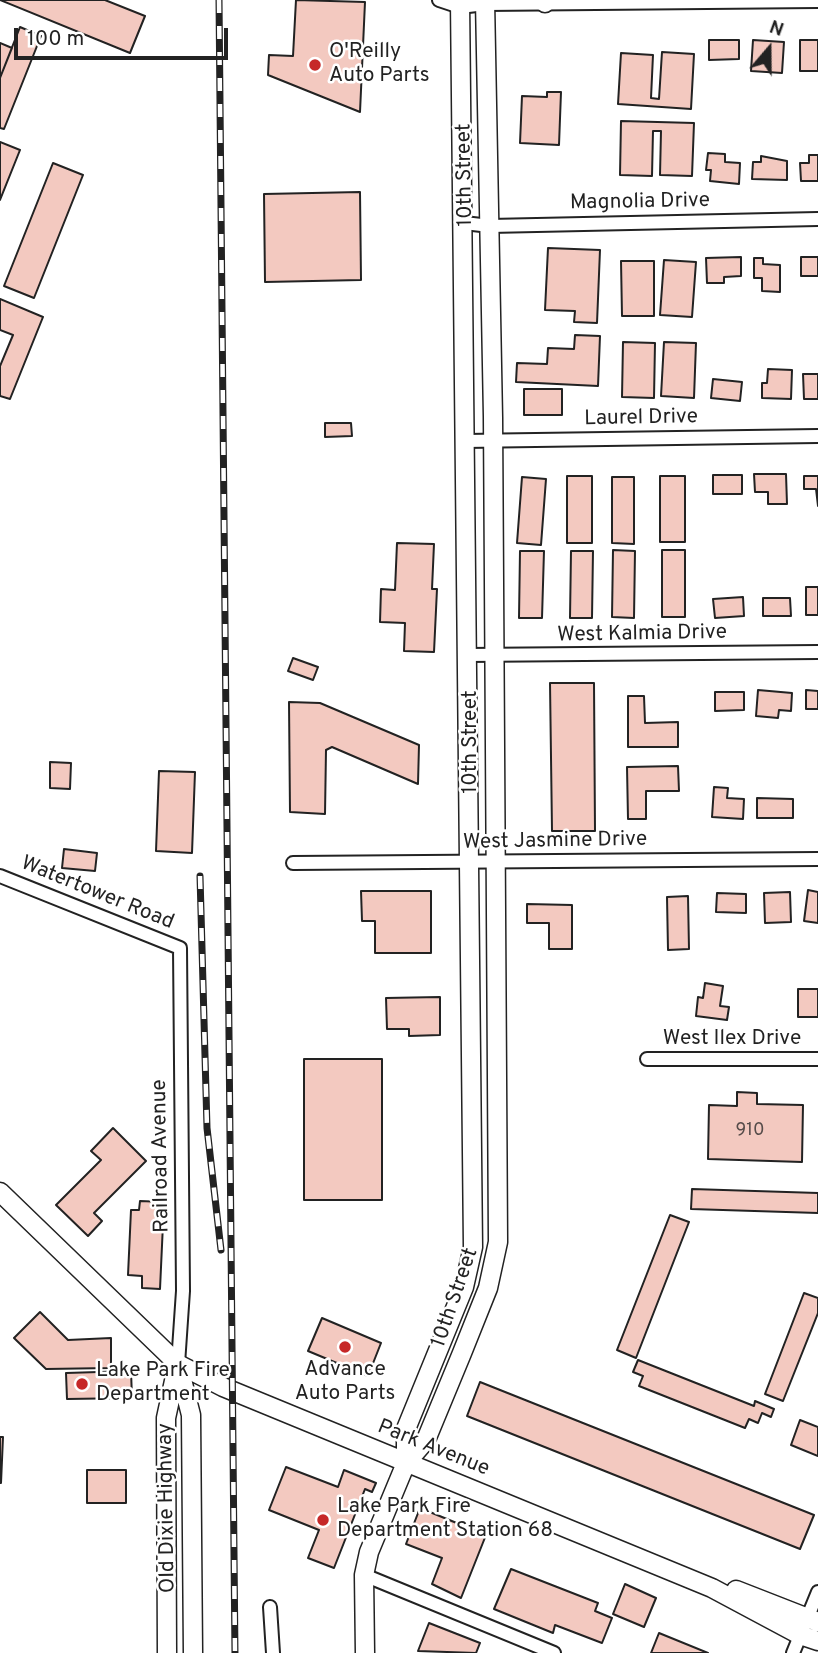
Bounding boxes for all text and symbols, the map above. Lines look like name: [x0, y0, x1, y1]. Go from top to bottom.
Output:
scale bar: [18, 14, 231, 58]
north arrow: [734, 14, 804, 84]
text: N: [766, 16, 787, 43]
text: 100 m: [27, 26, 84, 53]
place label: O'Reilly Auto Parts: [329, 40, 430, 90]
marker: O'Reilly Auto Parts: [307, 57, 323, 73]
street label: 10th Street: [452, 123, 480, 227]
street label: Magnolia Drive: [570, 189, 710, 217]
street label: Laurel Drive: [584, 405, 698, 433]
street label: West Kalmia Drive: [557, 621, 727, 649]
street label: 10th Street: [459, 690, 485, 794]
street label: West Jasmine Drive: [463, 828, 647, 856]
street label: Watertower Road: [17, 852, 177, 936]
street label: West Ilex Drive: [663, 1027, 801, 1053]
street label: Railroad Avenue: [148, 1079, 176, 1233]
house number: 910: [735, 1120, 765, 1142]
street label: 10th Street: [427, 1245, 485, 1351]
marker: Advance Auto Parts: [337, 1339, 353, 1355]
place label: Advance Auto Parts: [295, 1358, 395, 1408]
place label: Lake Park Fire Department: [96, 1359, 230, 1409]
marker: Lake Park Fire Department: [74, 1376, 90, 1392]
street label: Park Avenue: [373, 1415, 493, 1483]
street label: Old Dixie Highway: [154, 1423, 182, 1593]
place label: Lake Park Fire Department Station 68: [337, 1495, 553, 1545]
marker: Lake Park Fire Department Station 68: [315, 1512, 331, 1528]

